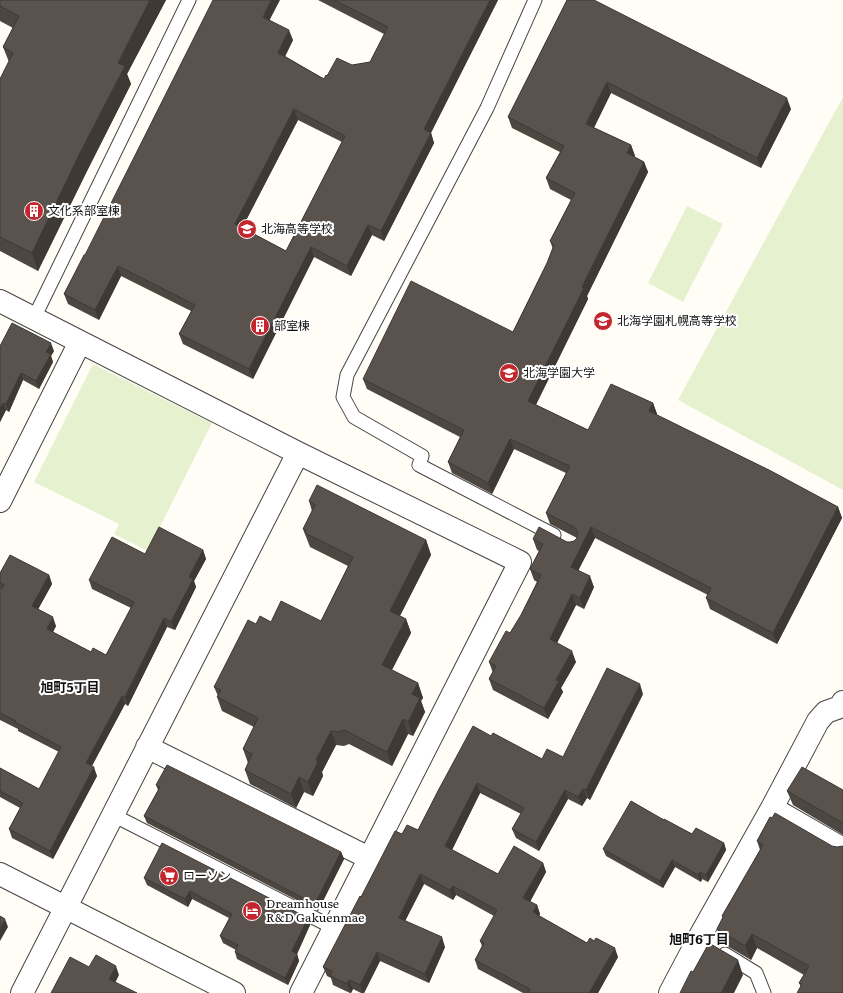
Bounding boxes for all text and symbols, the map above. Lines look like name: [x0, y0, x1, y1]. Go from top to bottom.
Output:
building icon: 文化系部室棟: [23, 200, 45, 222]
place label: 文化系部室棟: [48, 201, 120, 219]
school or university icon: 北海高等学校: [236, 218, 258, 240]
place label: 北海高等学校: [261, 219, 333, 237]
school or university icon: 北海学園札幌高等学校: [592, 310, 614, 332]
place label: 北海学園札幌高等学校: [617, 311, 737, 329]
building icon: 部室棟: [249, 315, 271, 337]
place label: 部室棟: [274, 316, 310, 334]
school or university icon: 北海学園大学: [498, 362, 520, 384]
place label: 北海学園大学: [523, 363, 595, 381]
district label: 旭町5丁目: [40, 677, 100, 696]
supermarket icon: ローソン: [158, 865, 180, 887]
place label: ローソン: [183, 866, 231, 884]
place label: Dreamhouse R&D Gakuenmae: [266, 894, 364, 926]
hotel icon: Dreamhouse R&D Gakuenmae: [241, 900, 263, 922]
district label: 旭町6丁目: [669, 929, 729, 948]

